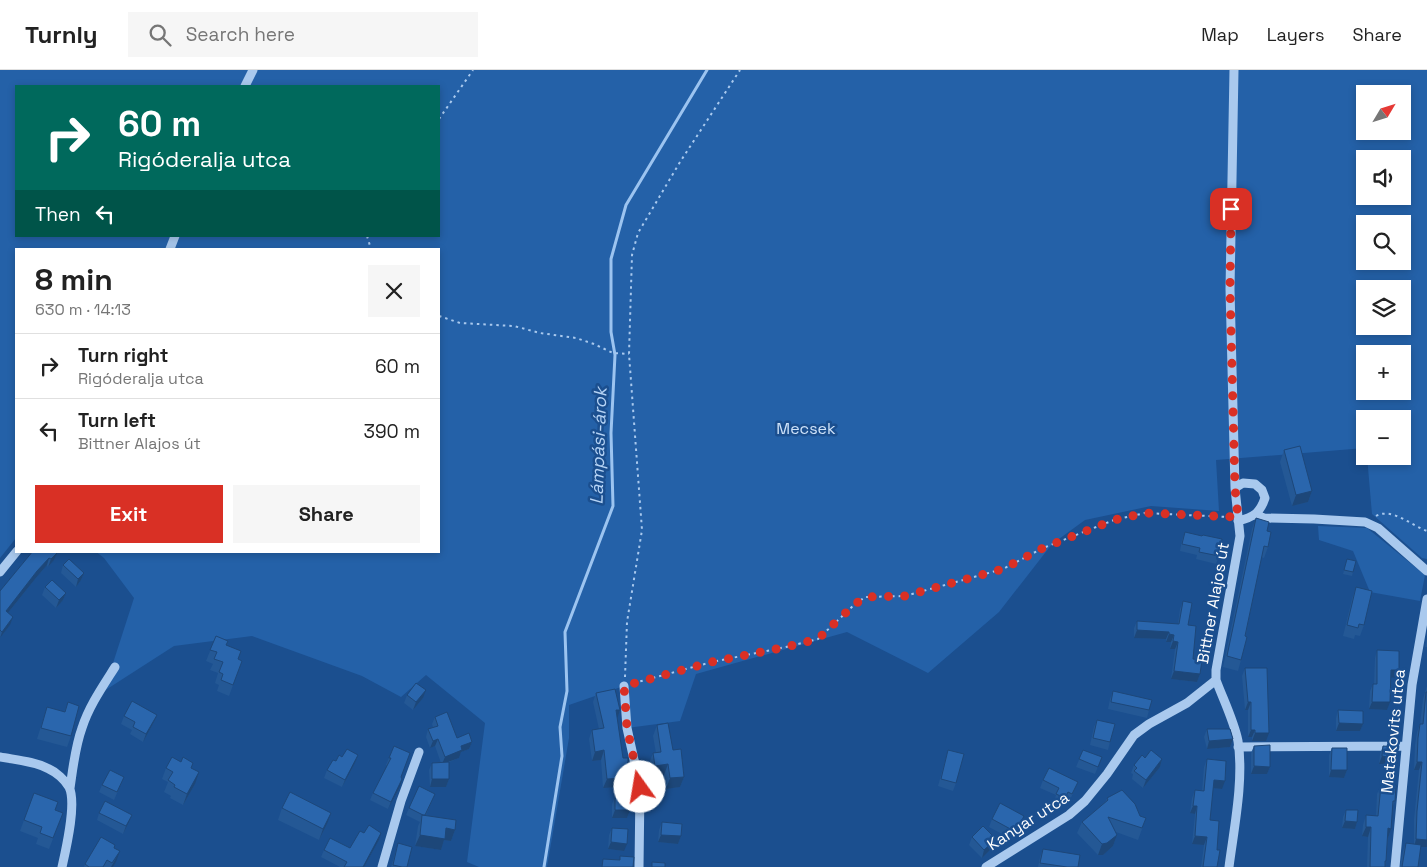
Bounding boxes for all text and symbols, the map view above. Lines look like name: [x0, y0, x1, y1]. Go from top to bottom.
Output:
search box: [128, 12, 478, 57]
text: Turnly: [25, 19, 98, 50]
icon: search: [146, 21, 174, 49]
text: Search here: [186, 22, 295, 47]
text: Map: [1201, 23, 1239, 46]
text: Layers: [1267, 23, 1324, 46]
text: Share: [1352, 23, 1402, 46]
north arrow: [1356, 85, 1411, 140]
map controls: [1356, 85, 1411, 465]
text: 60 m: [118, 102, 201, 146]
icon: right: [35, 105, 100, 170]
text: Rigóderalja utca: [118, 145, 291, 173]
button: sound: [1356, 150, 1411, 205]
pin: [1210, 188, 1252, 230]
icon: arrive: [1217, 195, 1245, 223]
icon: left: [91, 200, 119, 228]
text: Then: [35, 202, 81, 227]
button: search: [1356, 215, 1411, 270]
text: 8 min: [35, 260, 113, 299]
button: close: [368, 265, 420, 317]
button: layers: [1356, 280, 1411, 335]
text: 630 m · 14:13: [35, 299, 131, 320]
text: Turn right: [78, 343, 168, 368]
button: +: [1356, 345, 1411, 400]
icon: right: [35, 352, 63, 380]
text: 60 m: [375, 354, 420, 379]
text: Rigóderalja utca: [78, 368, 204, 389]
water label: Lámpási-árok: [584, 385, 612, 505]
text: Turn left: [78, 408, 156, 433]
button: −: [1356, 410, 1411, 465]
icon: left: [35, 417, 63, 445]
park label: Mecsek: [776, 418, 836, 439]
text: 390 m: [363, 419, 420, 444]
text: Bittner Alajos út: [78, 433, 201, 454]
button: Exit: [35, 485, 223, 543]
button: Share: [233, 485, 420, 543]
street label: Bittner Alajos út: [1192, 541, 1234, 665]
street label: Matakovits utca: [1376, 668, 1410, 794]
position arrow: [613, 760, 665, 812]
street label: Kanyar utca: [983, 787, 1073, 855]

